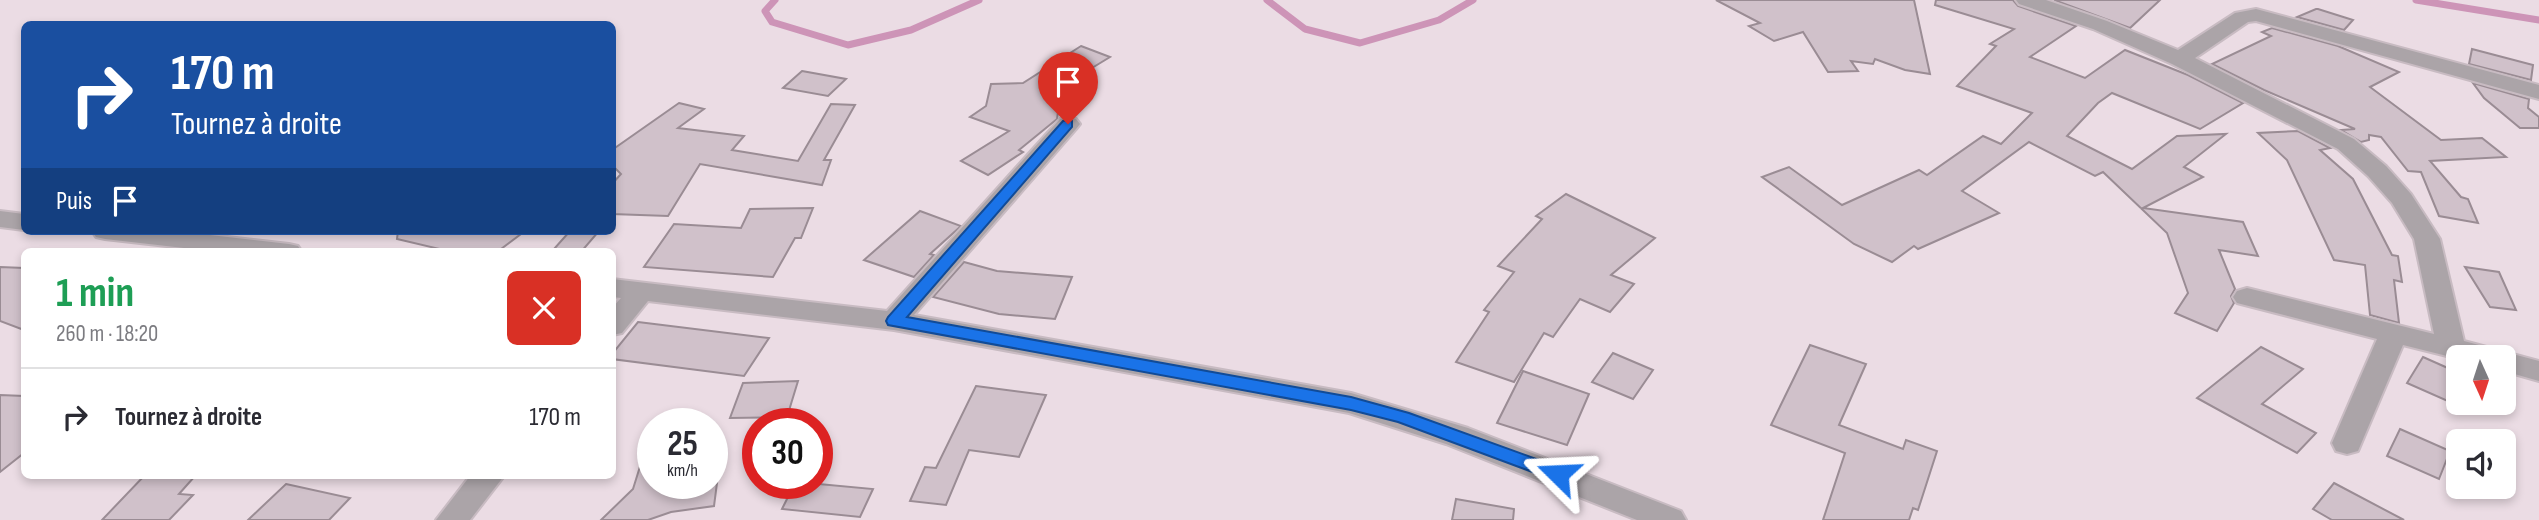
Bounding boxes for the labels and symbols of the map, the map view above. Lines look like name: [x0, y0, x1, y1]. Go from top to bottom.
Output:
pin: [1038, 52, 1098, 124]
north arrow: [2446, 345, 2516, 415]
speed limit sign: 30: [742, 408, 833, 499]
position arrow: [1521, 437, 1595, 511]

